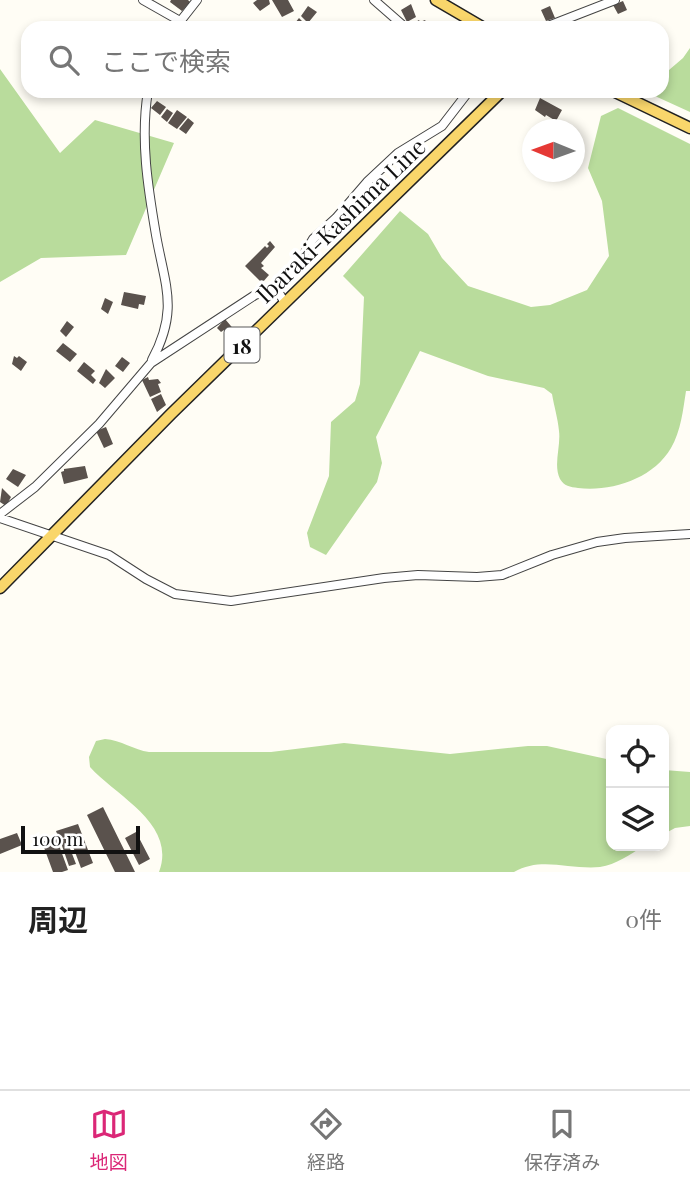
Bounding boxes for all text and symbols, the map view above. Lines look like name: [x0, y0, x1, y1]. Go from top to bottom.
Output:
search box: [21, 21, 669, 98]
icon: search: [45, 41, 83, 79]
text: ここで検索: [101, 43, 231, 78]
north arrow: [522, 119, 585, 182]
street label: Ibaraki-Kashima Line: [248, 131, 432, 309]
road number: 18: [224, 328, 260, 362]
map controls: [606, 725, 669, 851]
button: locate: [606, 725, 669, 788]
button: layers: [606, 788, 669, 851]
scale bar: [21, 823, 140, 855]
text: 100 m: [32, 825, 83, 851]
text: 周辺: [28, 899, 88, 939]
text: 0件: [625, 903, 662, 934]
tab: 地図: [90, 1105, 128, 1174]
tab: 経路: [307, 1105, 345, 1174]
tab: 保存済み: [524, 1105, 600, 1174]

